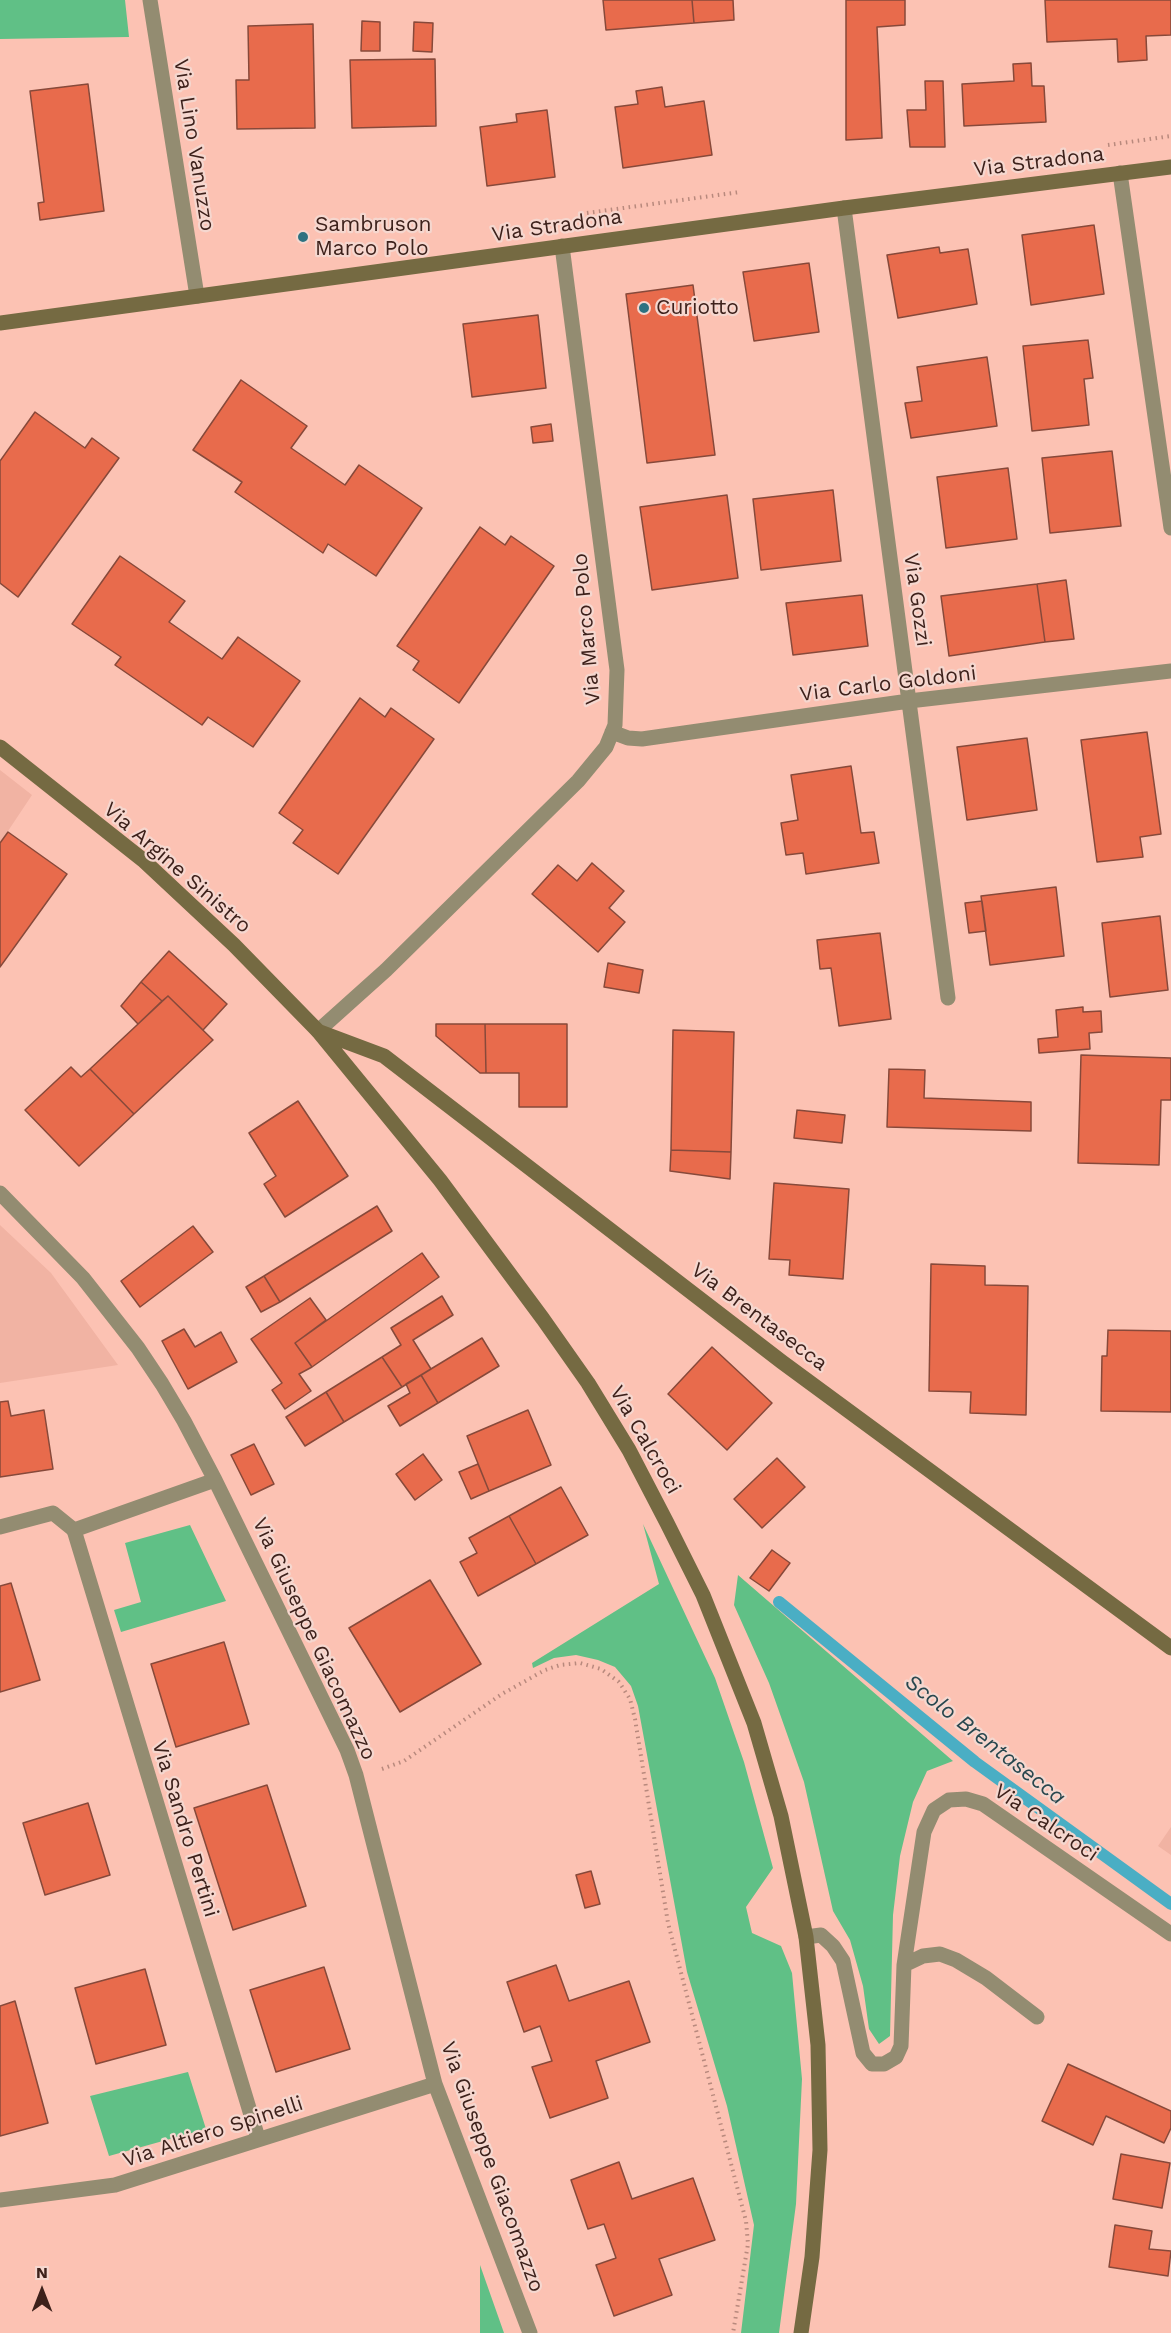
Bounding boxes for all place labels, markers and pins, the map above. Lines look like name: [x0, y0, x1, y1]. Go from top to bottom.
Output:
place label: Sambruson Marco Polo: [315, 212, 432, 262]
marker: Sambruson Marco Polo: [296, 230, 310, 244]
place label: Curiotto: [656, 295, 739, 321]
marker: Curiotto: [637, 301, 651, 315]

